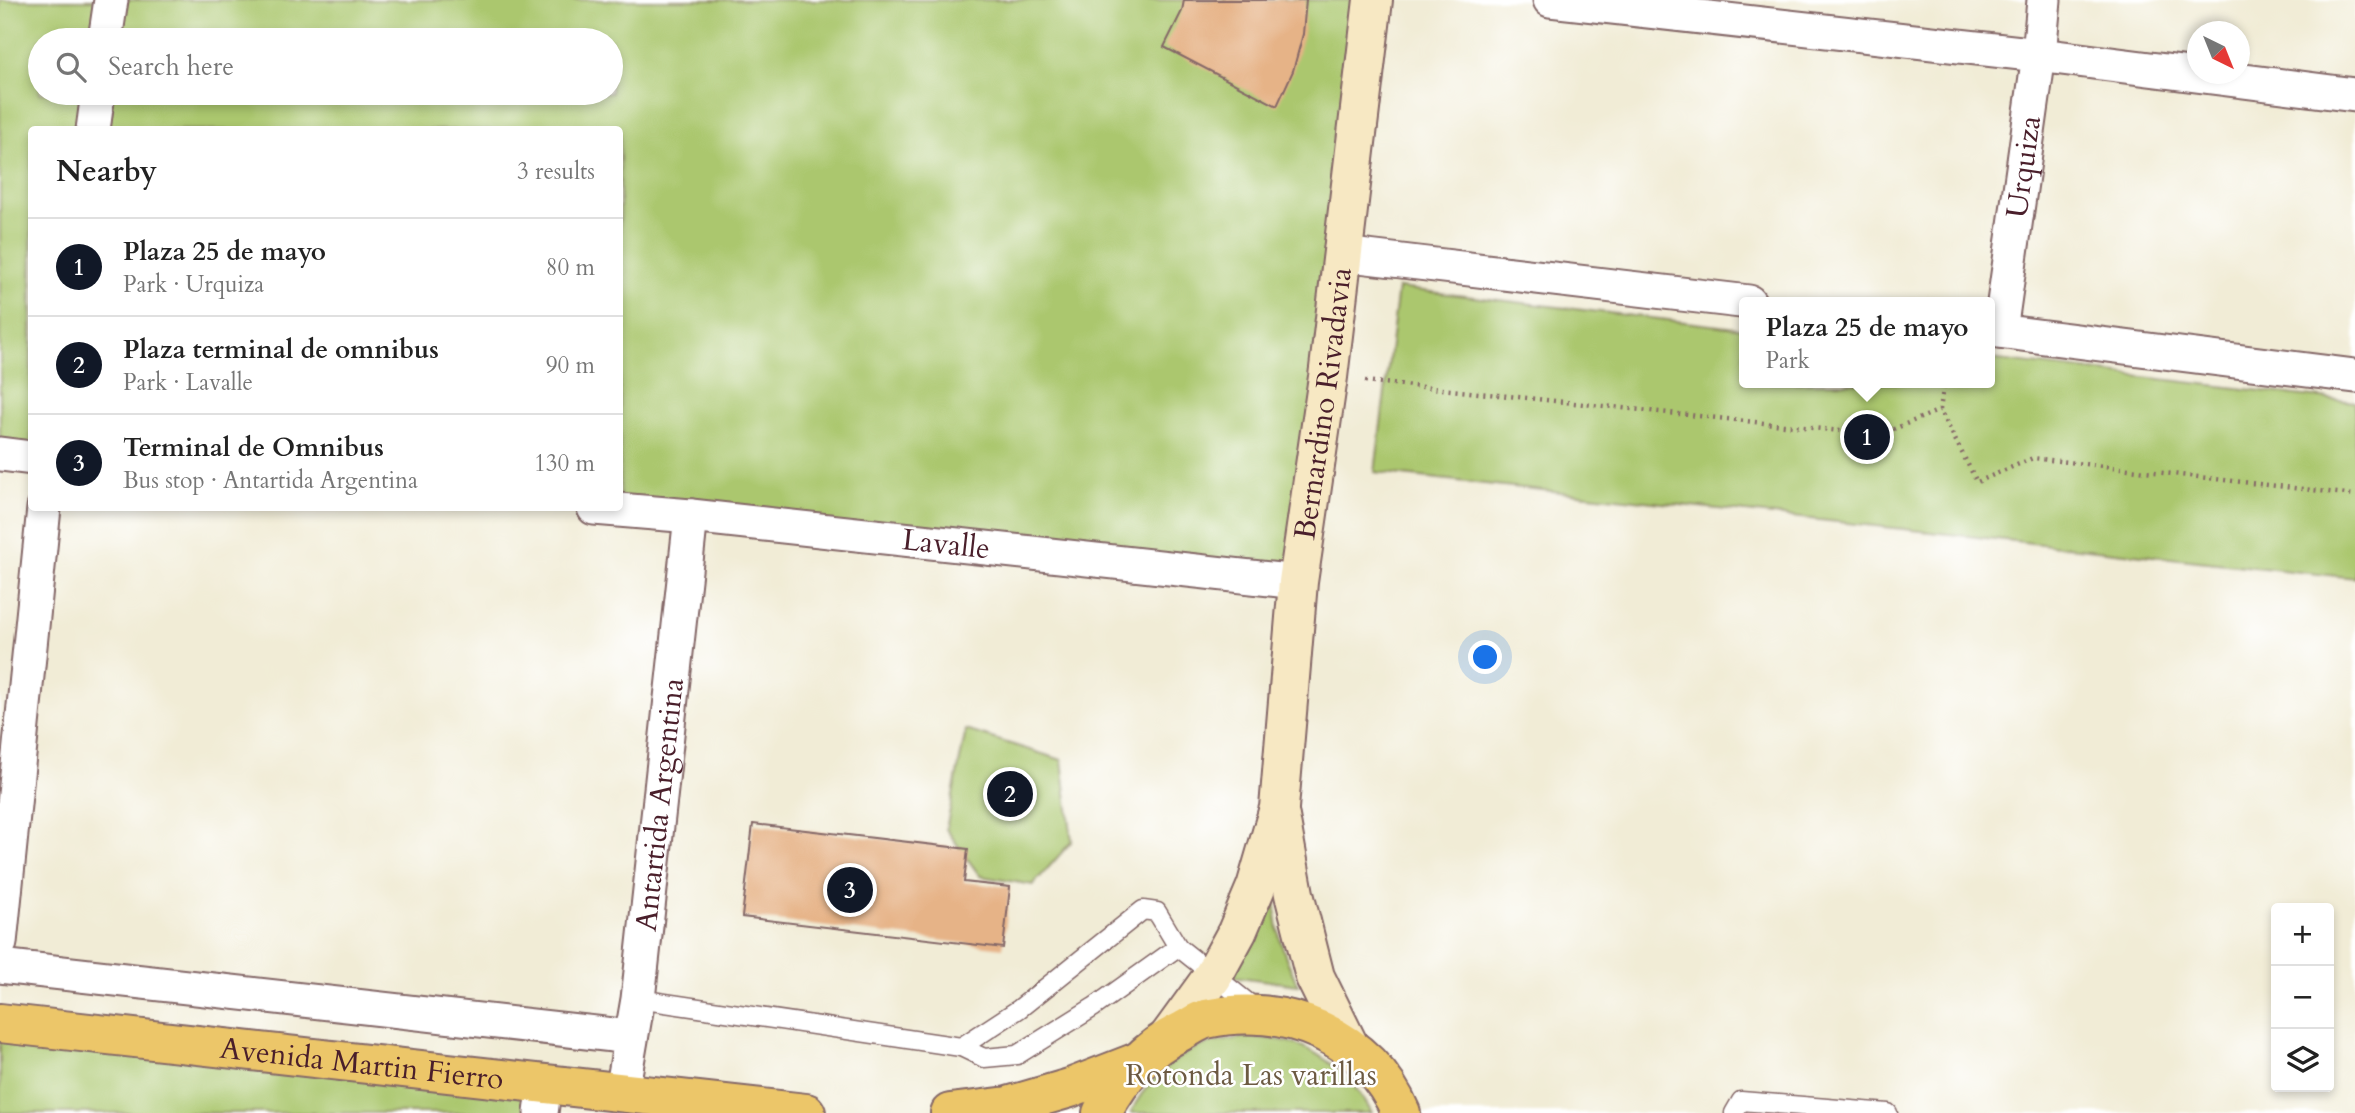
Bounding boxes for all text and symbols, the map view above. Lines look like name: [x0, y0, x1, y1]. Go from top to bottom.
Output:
north arrow: [2187, 21, 2250, 84]
search box: [28, 28, 623, 105]
icon: search: [52, 48, 90, 86]
text: Search here: [108, 49, 234, 84]
street label: Urquiza: [1996, 113, 2051, 220]
text: Nearby: [56, 151, 157, 192]
text: 3 results: [517, 156, 595, 187]
text: Plaza 25 de mayo: [123, 234, 326, 269]
text: 1: [73, 252, 85, 283]
text: 80 m: [546, 252, 595, 283]
street label: Bernardino Rivadavia: [1284, 265, 1362, 542]
text: Park · Urquiza: [123, 269, 264, 300]
popup: [1739, 297, 1995, 388]
text: Plaza 25 de mayo: [1766, 310, 1969, 345]
text: Plaza terminal de omnibus: [123, 332, 439, 367]
text: Park: [1766, 345, 1810, 376]
text: 2: [73, 350, 85, 381]
text: 90 m: [546, 350, 595, 381]
text: Park · Lavalle: [123, 367, 253, 398]
pin: 1: [1844, 411, 1890, 463]
text: Terminal de Omnibus: [123, 430, 384, 465]
text: 3: [73, 448, 85, 479]
text: 130 m: [534, 448, 595, 479]
text: Bus stop · Antartida Argentina: [123, 465, 418, 496]
street label: Lavalle: [900, 519, 992, 569]
your location: [1468, 640, 1502, 674]
street label: Antartida Argentina: [626, 676, 694, 933]
pin: 2: [987, 768, 1033, 820]
pin: 3: [827, 864, 873, 916]
map controls: [2271, 903, 2334, 1092]
button: +: [2271, 903, 2334, 966]
button: −: [2271, 966, 2334, 1029]
street label: Avenida Martin Fierro: [218, 1028, 506, 1100]
button: layers: [2271, 1029, 2334, 1092]
park label: Rotonda Las varillas: [1125, 1055, 1377, 1096]

